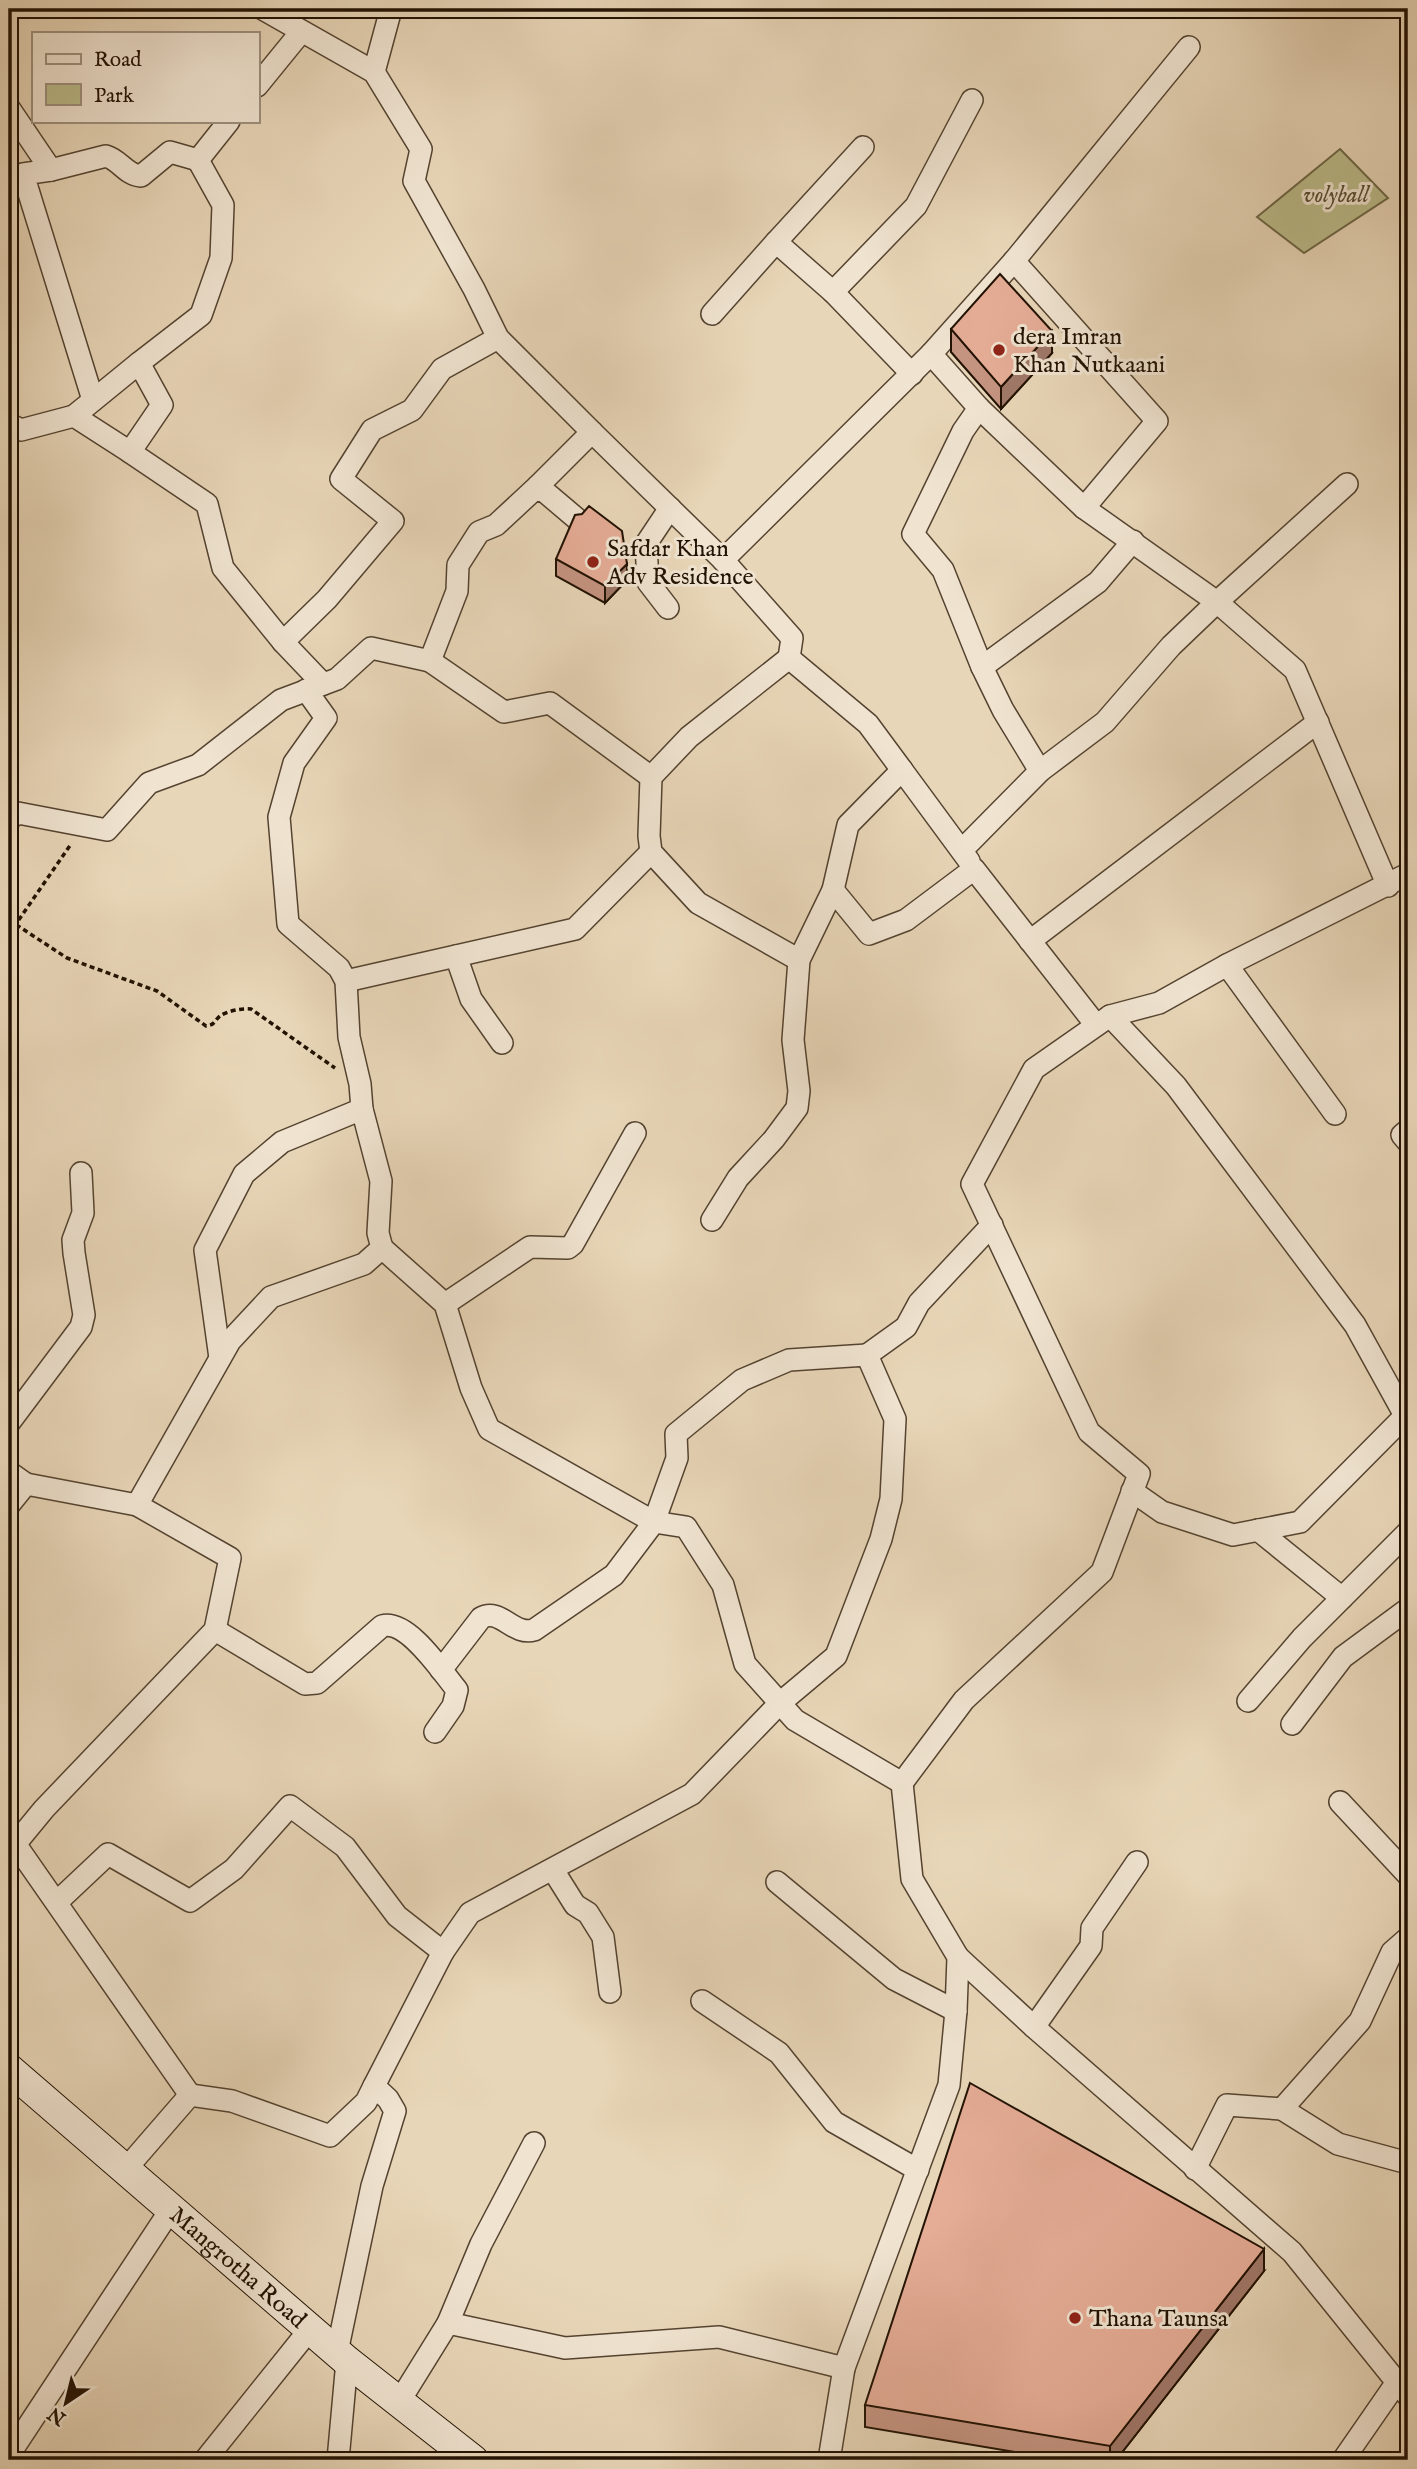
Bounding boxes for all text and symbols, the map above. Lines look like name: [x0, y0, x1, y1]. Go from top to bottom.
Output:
legend: [32, 32, 259, 122]
text: Road: [94, 47, 142, 74]
text: Park: [94, 83, 135, 110]
park label: volyball: [1303, 180, 1371, 211]
place label: dera Imran Khan Nutkaani: [1013, 322, 1165, 381]
marker: dera Imran Khan Nutkaani: [991, 342, 1007, 358]
place label: Safdar Khan Adv Residence: [606, 534, 754, 593]
marker: Safdar Khan Adv Residence: [585, 554, 601, 570]
street label: Mangrotha Road: [162, 2200, 312, 2336]
place label: Thana Taunsa: [1089, 2304, 1229, 2335]
marker: Thana Taunsa: [1067, 2310, 1083, 2326]
north arrow: [32, 2368, 102, 2438]
text: N: [43, 2400, 72, 2430]

